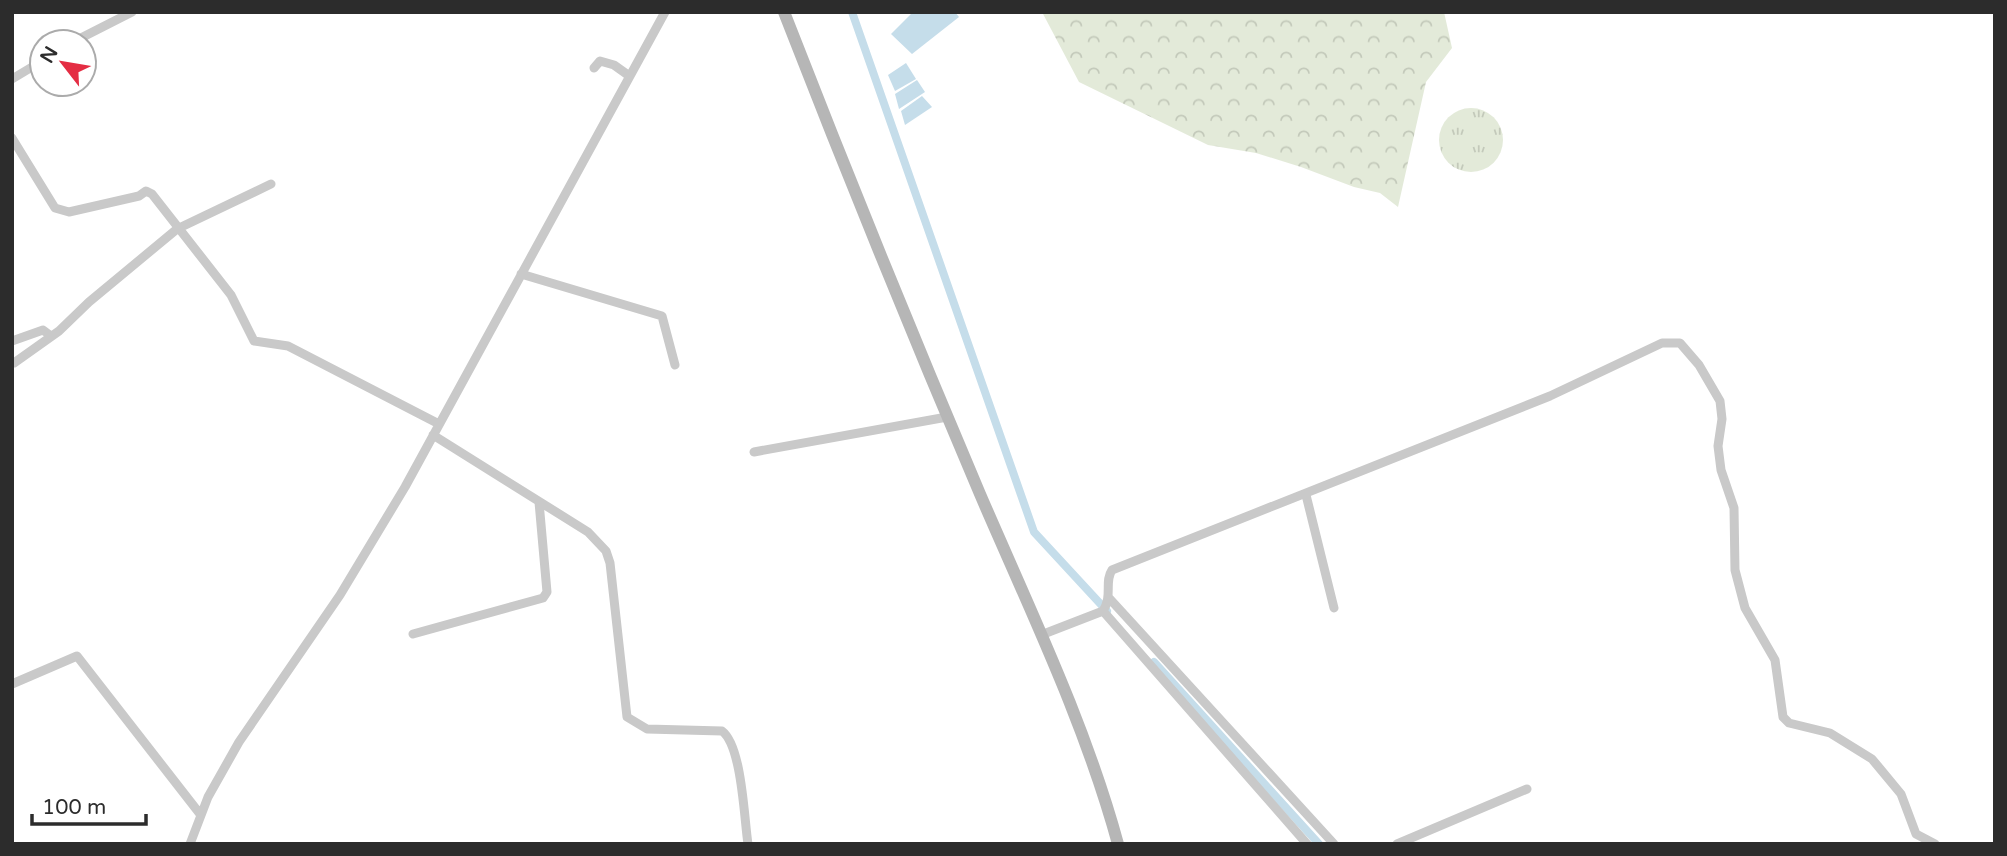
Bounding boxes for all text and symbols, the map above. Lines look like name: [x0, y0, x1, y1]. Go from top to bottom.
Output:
north arrow: [28, 28, 98, 98]
text: N: [36, 43, 63, 67]
scale bar: [32, 782, 145, 826]
text: 100 m: [42, 795, 106, 820]

